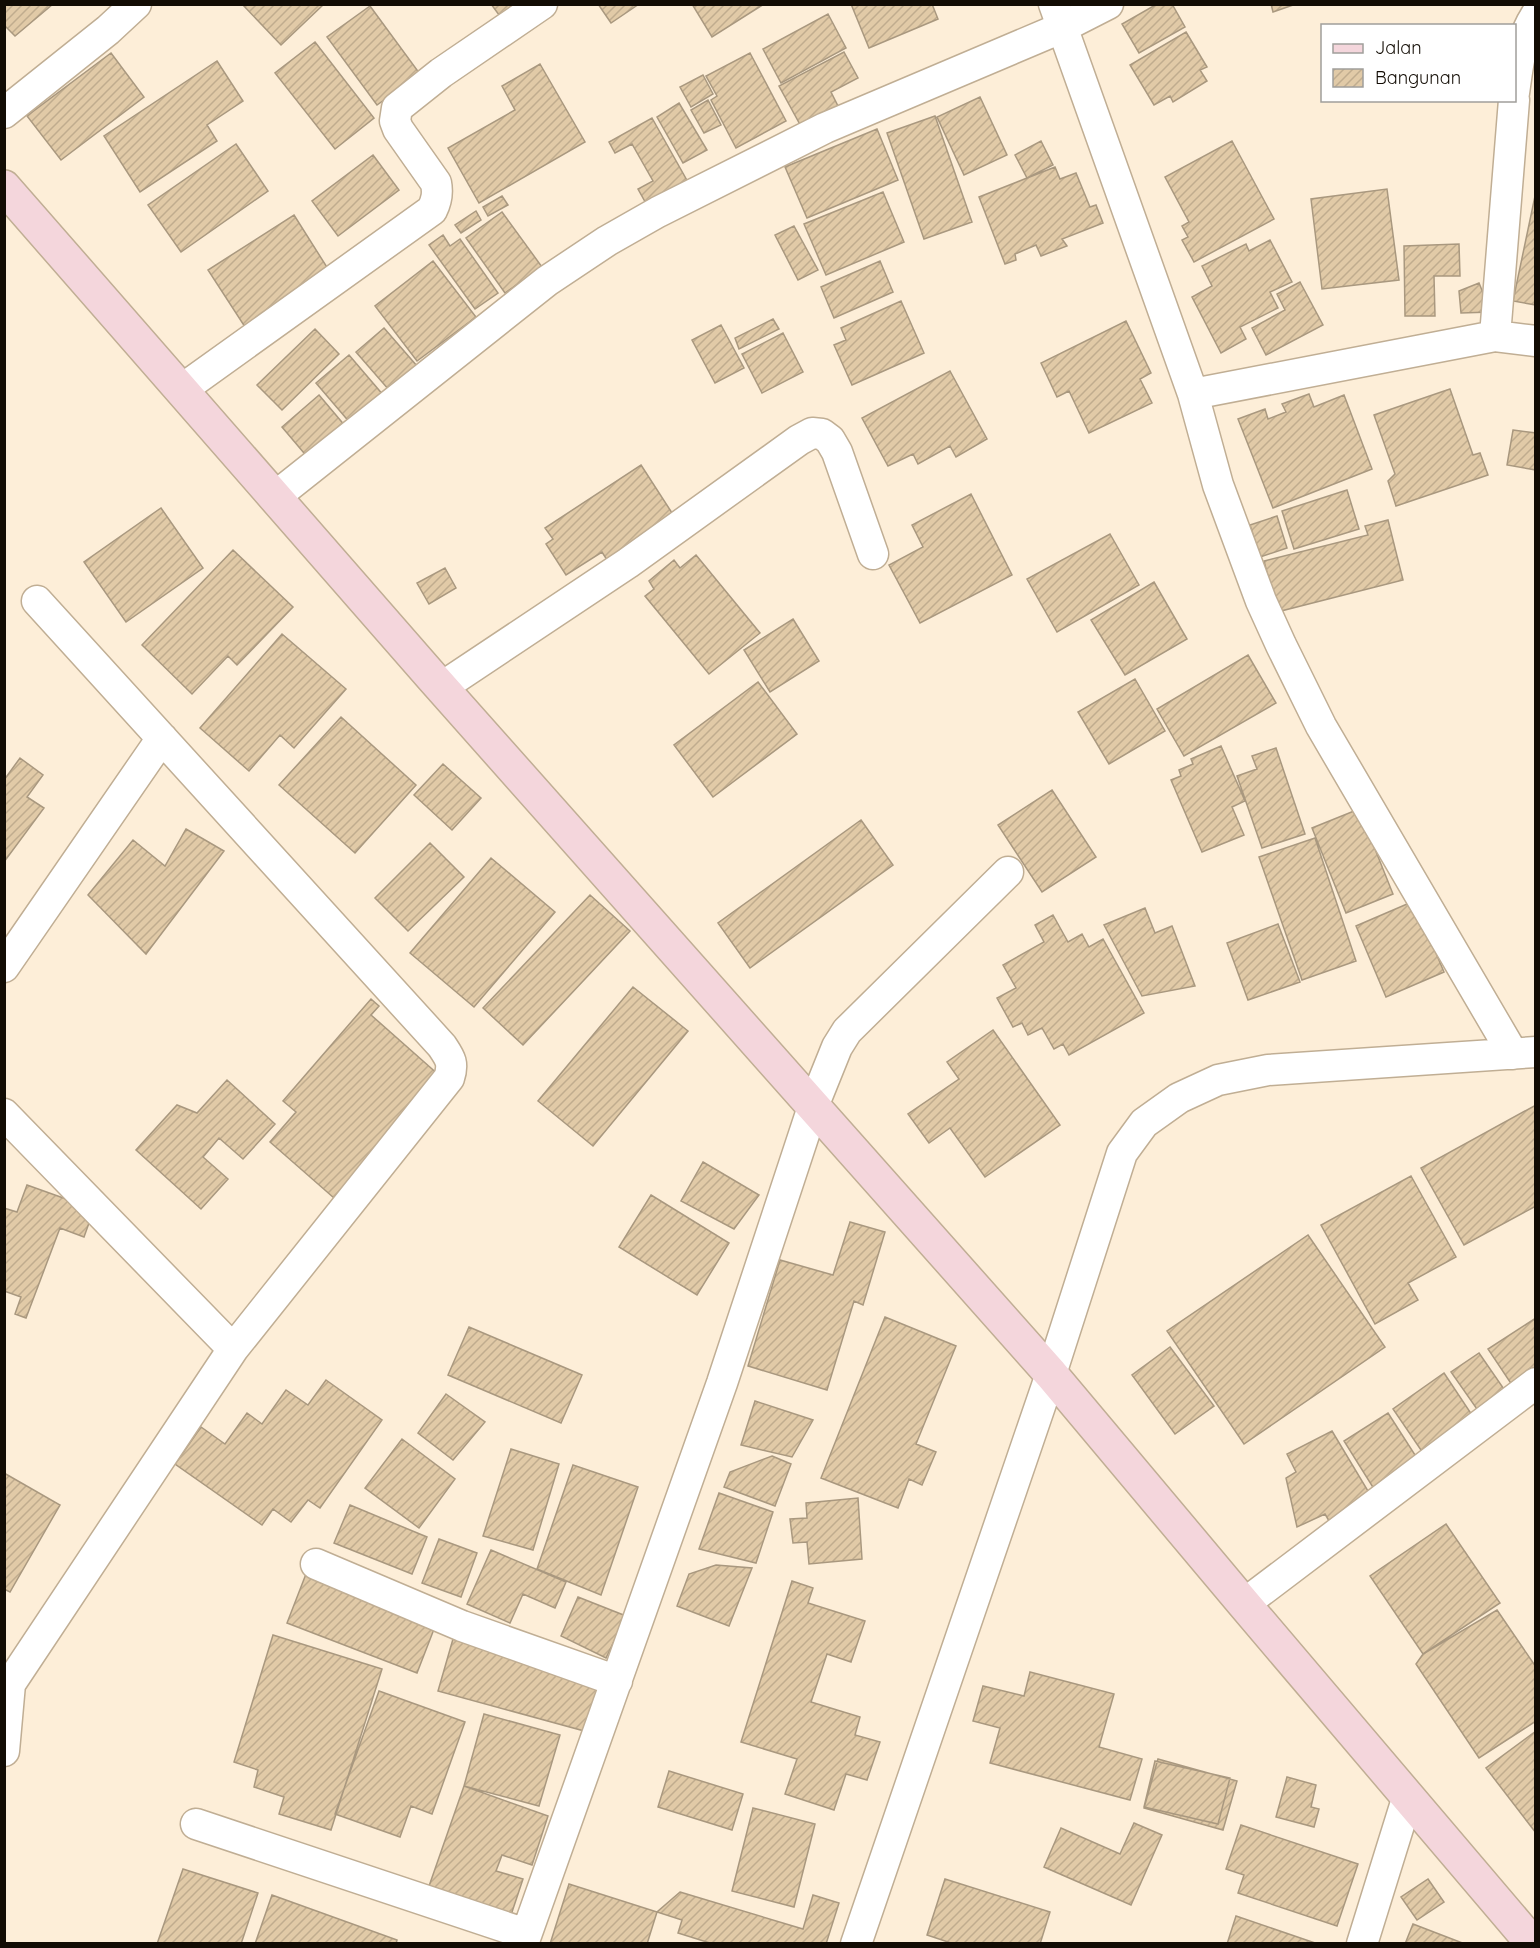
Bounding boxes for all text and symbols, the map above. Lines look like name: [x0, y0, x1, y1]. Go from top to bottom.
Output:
legend: [1321, 24, 1516, 102]
text: Jalan: [1375, 36, 1422, 59]
text: Bangunan: [1375, 66, 1461, 89]

